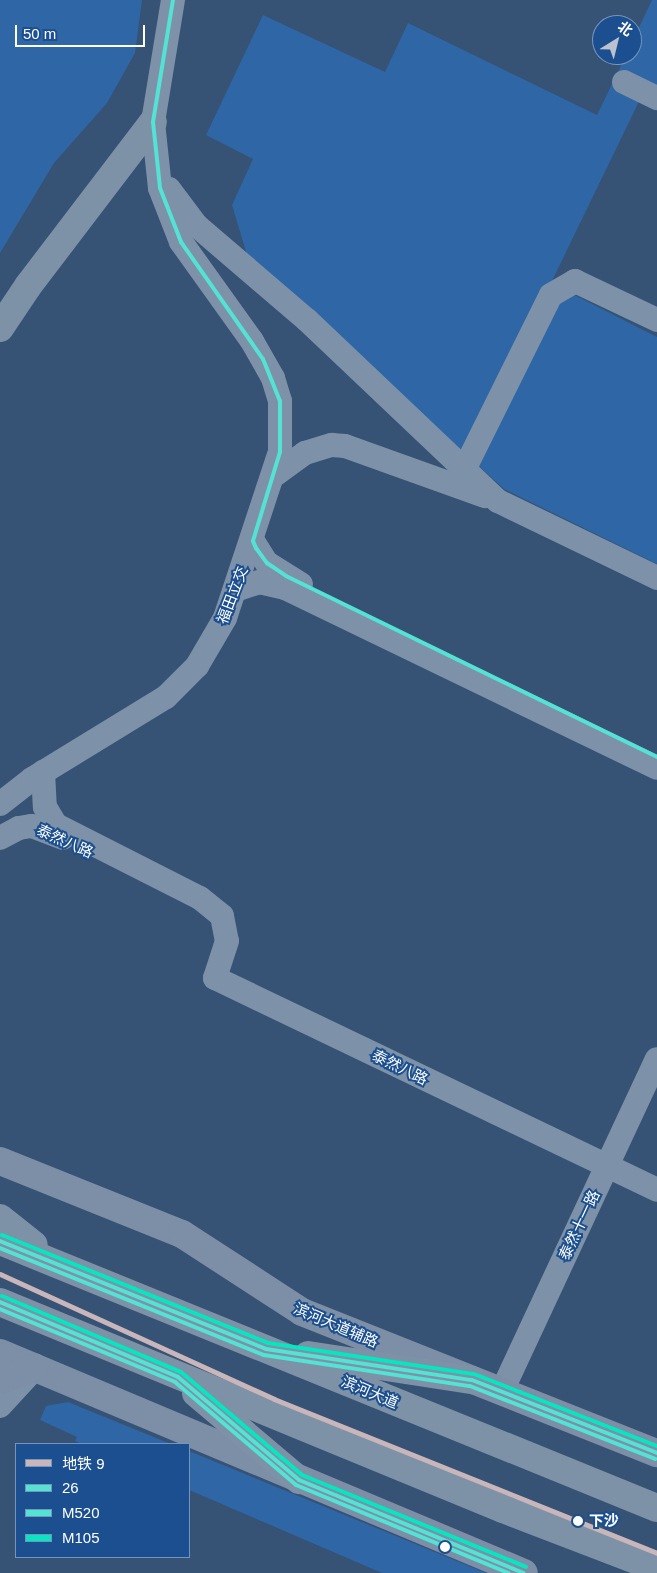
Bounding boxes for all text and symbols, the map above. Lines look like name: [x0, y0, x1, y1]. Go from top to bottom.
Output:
scale bar: [18, 15, 148, 47]
north arrow: [592, 15, 642, 65]
text: 北: [615, 18, 636, 39]
text: 50 m: [23, 25, 56, 42]
street label: 福田立交: [213, 564, 251, 626]
street label: 泰然八路: [34, 821, 96, 861]
street label: 泰然八路: [369, 1046, 431, 1088]
street label: 泰然十一路: [555, 1187, 603, 1263]
street label: 滨河大道辅路: [291, 1299, 381, 1351]
street label: 滨河大道: [339, 1372, 401, 1412]
legend: [15, 1443, 190, 1558]
text: 地铁 9: [62, 1455, 105, 1472]
text: 26: [62, 1479, 79, 1496]
text: M520: [62, 1504, 100, 1521]
place label: 下沙: [589, 1512, 619, 1530]
marker: 下沙: [571, 1514, 585, 1528]
text: M105: [62, 1529, 100, 1546]
unlabelled marker: [440, 1542, 450, 1552]

